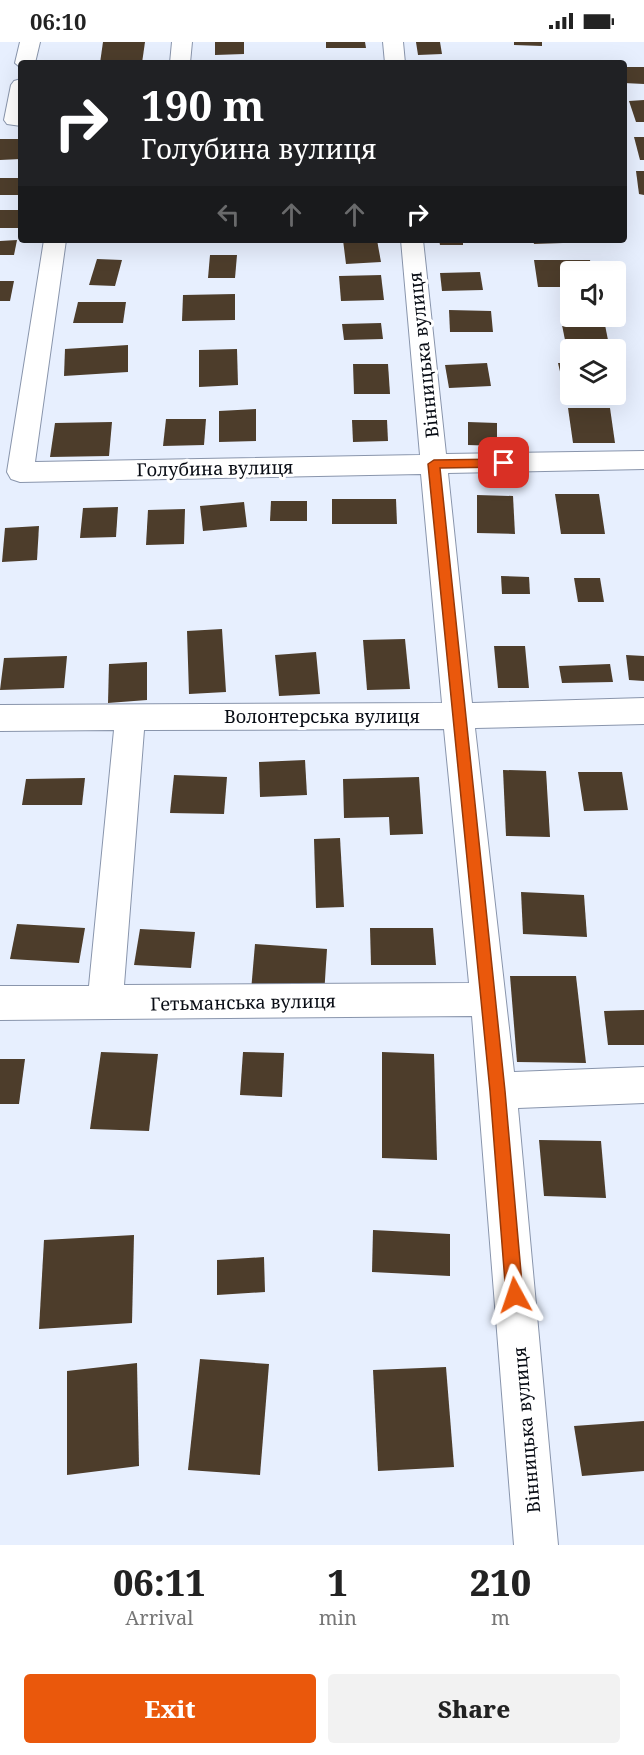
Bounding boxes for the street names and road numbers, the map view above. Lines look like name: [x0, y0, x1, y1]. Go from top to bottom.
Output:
street label: Вінницька вулиця: [402, 271, 444, 439]
street label: Голубина вулиця: [136, 455, 294, 481]
street label: Волонтерська вулиця: [224, 704, 420, 728]
street label: Гетьманська вулиця: [150, 988, 336, 1016]
street label: Вінницька вулиця: [507, 1346, 545, 1514]

